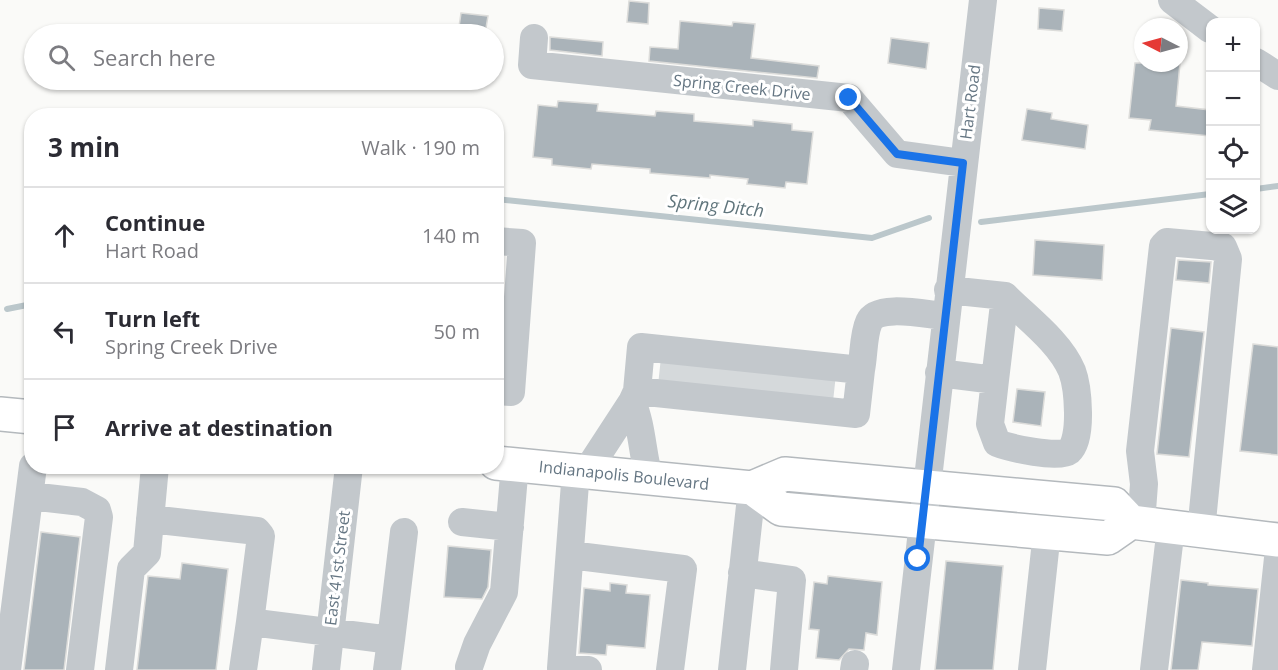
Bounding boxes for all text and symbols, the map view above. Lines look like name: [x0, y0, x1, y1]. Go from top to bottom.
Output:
north arrow: [1134, 18, 1188, 72]
map controls: [1206, 18, 1260, 234]
button: +: [1206, 18, 1260, 72]
search box: [24, 24, 504, 90]
icon: search: [45, 41, 78, 74]
text: Search here: [93, 42, 216, 72]
street label: Hart Road: [954, 63, 986, 141]
street label: Spring Creek Drive: [672, 69, 812, 105]
button: −: [1206, 72, 1260, 126]
route end: [835, 84, 861, 110]
button: locate: [1206, 126, 1260, 180]
text: 3 min: [48, 129, 120, 165]
text: Walk · 190 m: [361, 134, 480, 161]
button: layers: [1206, 180, 1260, 234]
water label: Spring Ditch: [667, 188, 765, 222]
text: Continue: [105, 207, 205, 237]
icon: ahead: [48, 219, 81, 252]
text: 140 m: [422, 222, 480, 249]
text: Hart Road: [105, 237, 199, 264]
text: Turn left: [105, 303, 200, 333]
icon: left: [48, 315, 81, 348]
text: 50 m: [433, 318, 480, 345]
text: Spring Creek Drive: [105, 333, 278, 360]
icon: arrive: [48, 411, 81, 444]
text: Arrive at destination: [105, 412, 333, 442]
street label: Indianapolis Boulevard: [538, 455, 710, 495]
street label: East 41st Street: [319, 509, 355, 627]
route start: [904, 545, 930, 571]

